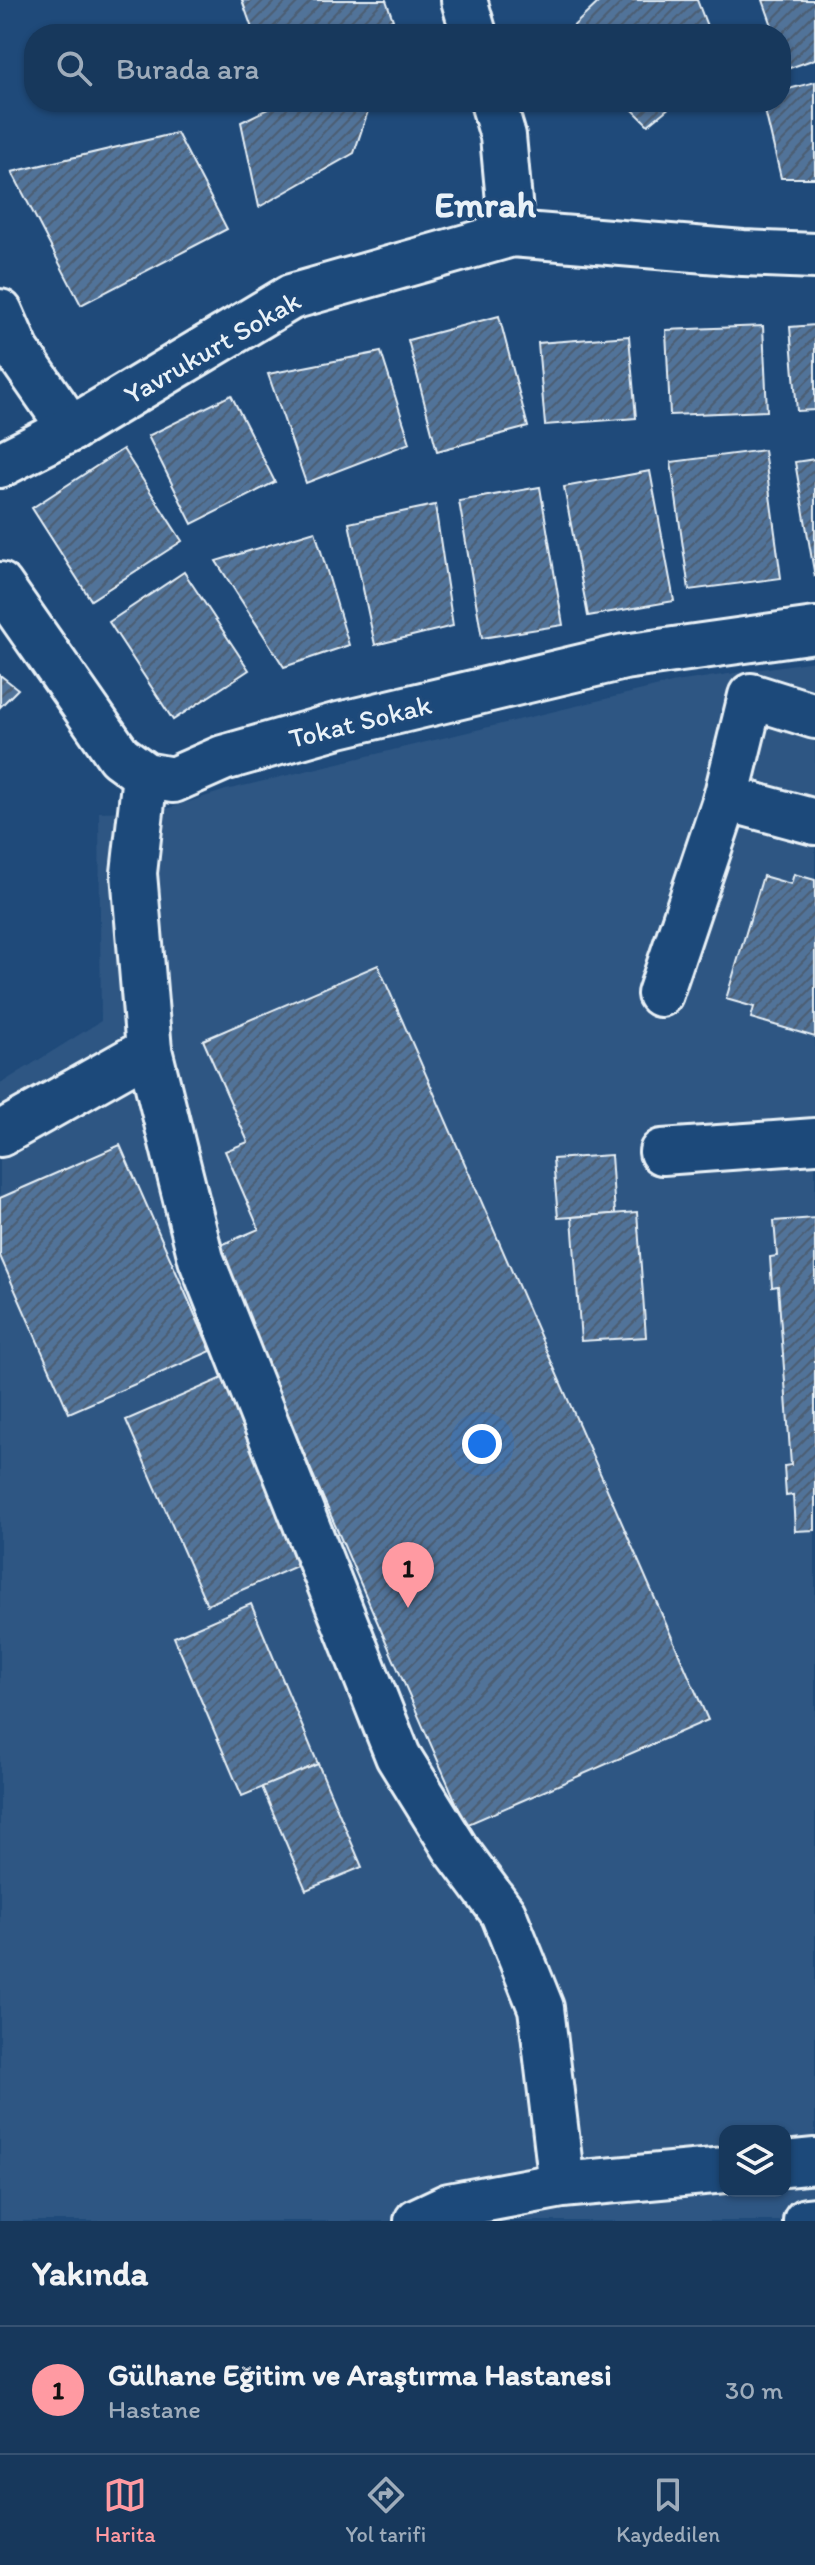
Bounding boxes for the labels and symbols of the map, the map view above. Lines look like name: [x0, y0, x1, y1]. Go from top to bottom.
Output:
district label: Emrah: [434, 183, 537, 226]
street label: Yavrukurt Sokak: [118, 283, 307, 411]
street label: Tokat Sokak: [285, 687, 435, 755]
your location: [462, 1424, 502, 1464]
pin: 1: [382, 1542, 434, 1608]

